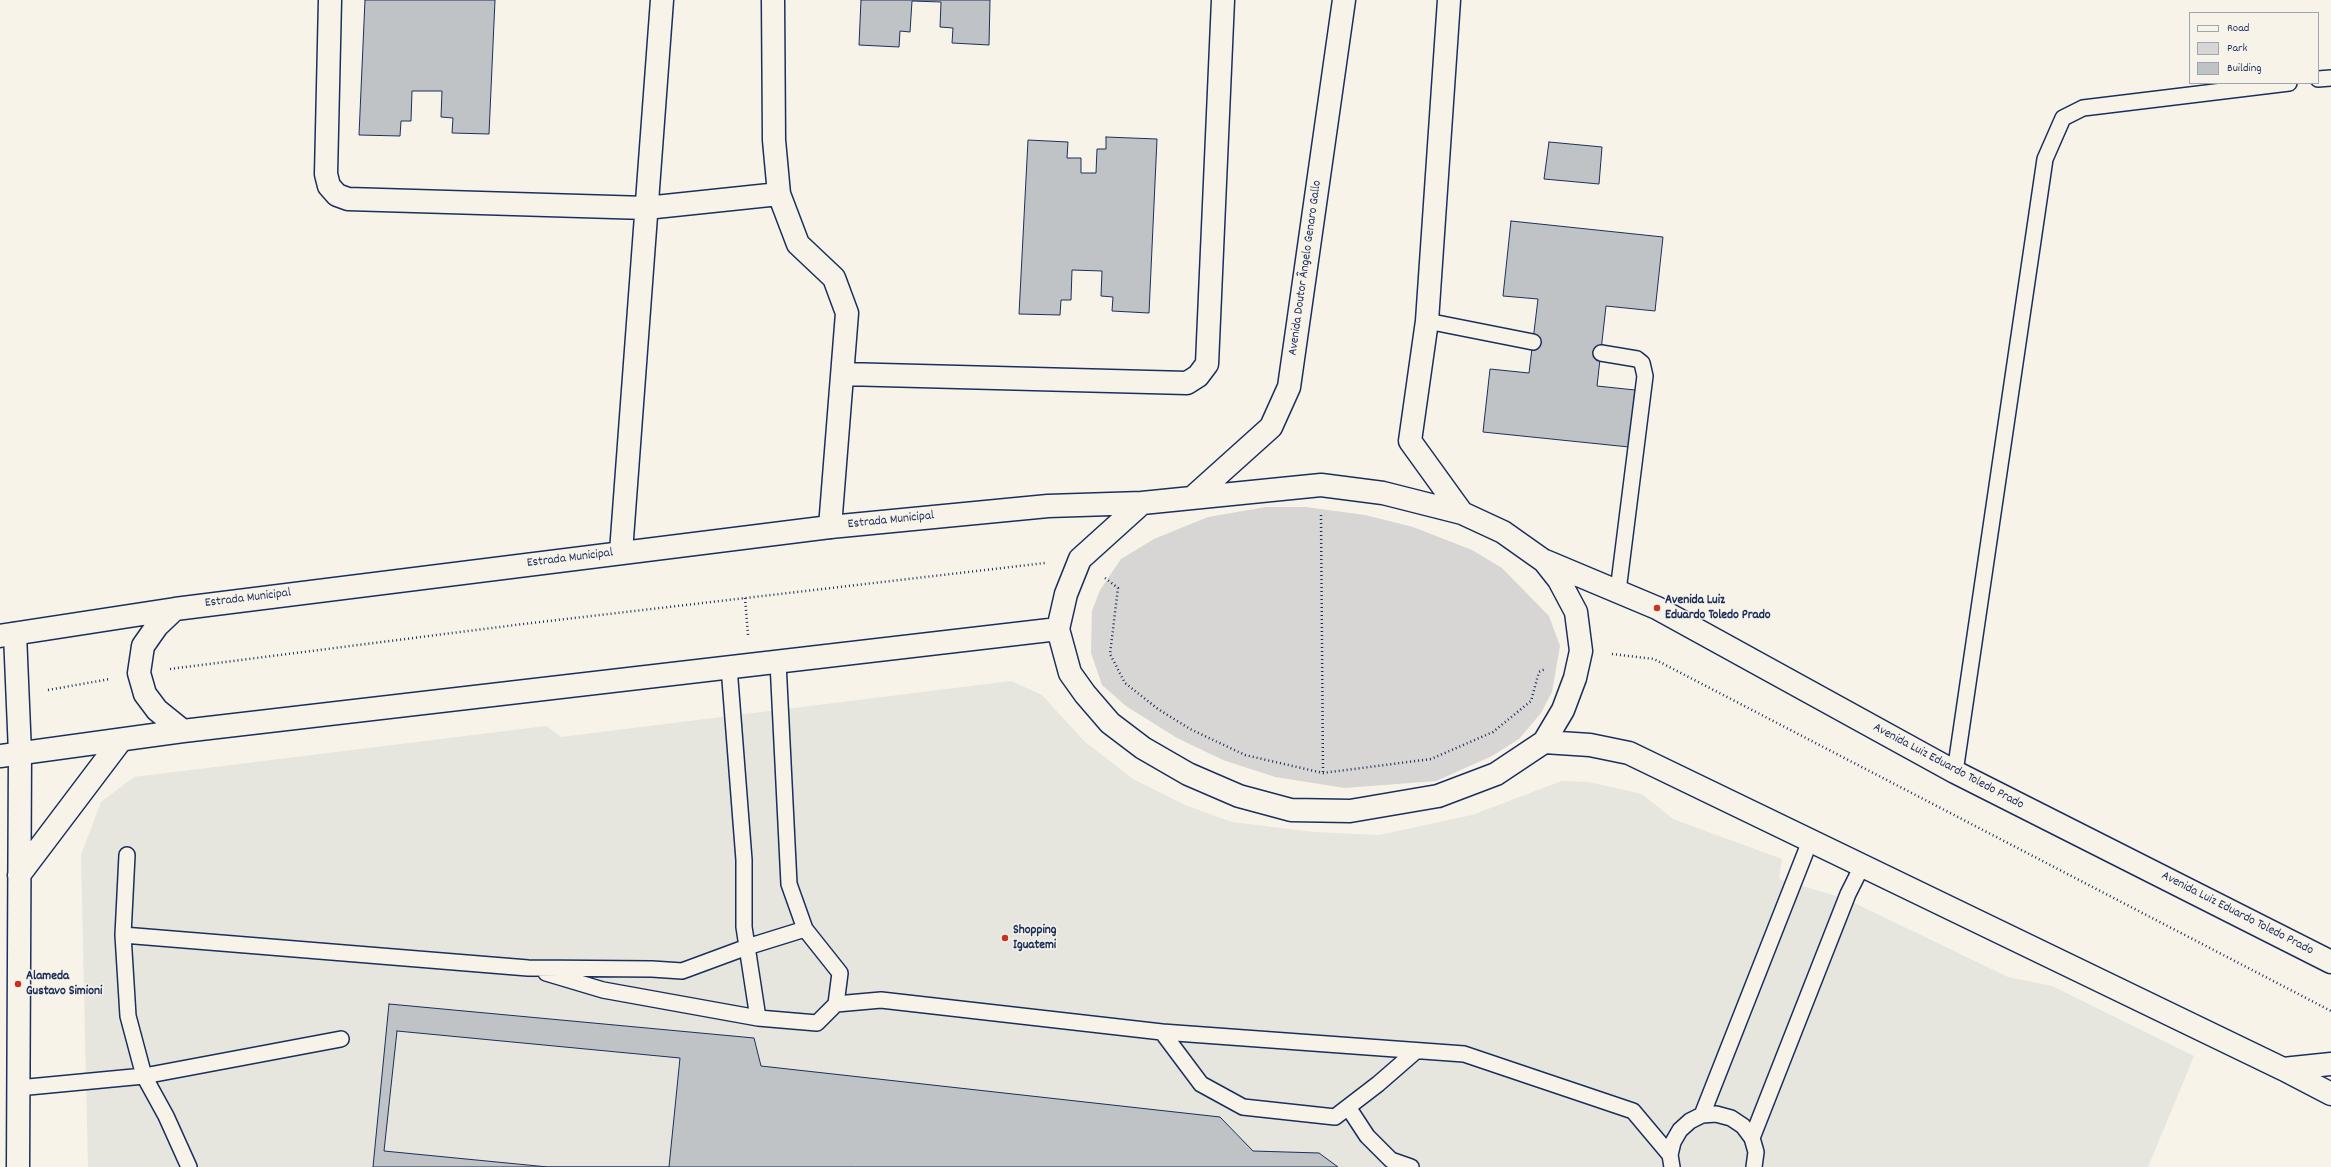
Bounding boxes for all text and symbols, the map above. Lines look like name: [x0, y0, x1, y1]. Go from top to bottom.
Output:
legend: [2189, 12, 2319, 84]
text: Road: [2227, 20, 2249, 37]
text: Park: [2227, 40, 2247, 57]
text: Building: [2227, 60, 2262, 77]
street label: Avenida Doutor Ângelo Genaro Gallo: [1286, 179, 1326, 357]
street label: Estrada Municipal: [847, 509, 935, 533]
street label: Estrada Municipal: [526, 546, 614, 572]
street label: Estrada Municipal: [204, 586, 292, 612]
place label: Avenida Luiz Eduardo Toledo Prado: [1665, 593, 1771, 624]
marker: Avenida Luiz Eduardo Toledo Prado: [1652, 603, 1662, 613]
street label: Avenida Luiz Eduardo Toledo Prado: [1870, 721, 2026, 813]
street label: Avenida Luiz Eduardo Toledo Prado: [2158, 869, 2316, 959]
place label: Shopping Iguatemi: [1013, 923, 1057, 954]
marker: Shopping Iguatemi: [1000, 933, 1010, 943]
place label: Alameda Gustavo Simioni: [26, 969, 102, 1000]
marker: Alameda Gustavo Simioni: [13, 979, 23, 989]

